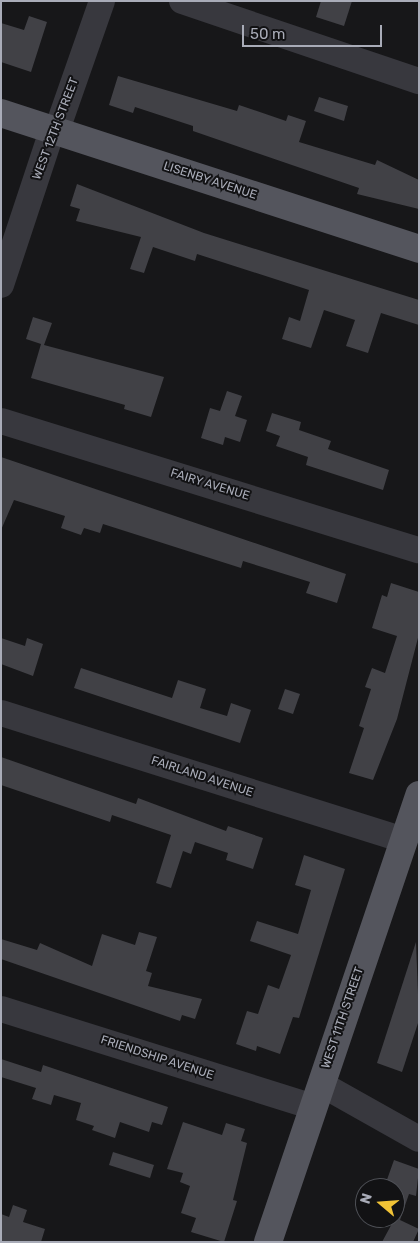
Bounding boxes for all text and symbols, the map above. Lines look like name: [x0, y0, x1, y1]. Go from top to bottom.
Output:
scale bar: [245, 15, 385, 47]
text: 50 m: [250, 25, 285, 43]
street label: WEST 12TH STREET: [30, 76, 82, 182]
street label: LISENBY AVENUE: [161, 159, 259, 203]
street label: FAIRY AVENUE: [168, 466, 252, 504]
street label: FAIRLAND AVENUE: [149, 754, 255, 800]
street label: WEST 11TH STREET: [319, 965, 367, 1071]
street label: FRIENDSHIP AVENUE: [98, 1033, 216, 1083]
north arrow: [355, 1178, 405, 1228]
text: N: [357, 1191, 376, 1206]

